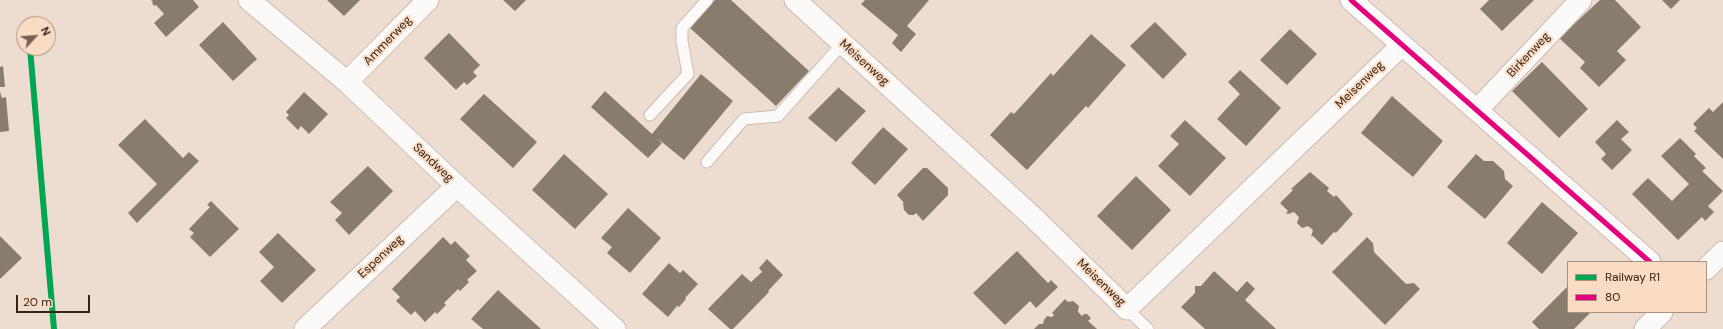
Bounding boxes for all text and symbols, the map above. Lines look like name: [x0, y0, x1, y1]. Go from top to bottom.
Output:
street label: Ammerweg: [361, 13, 415, 69]
north arrow: [16, 16, 56, 56]
text: N: [38, 25, 54, 38]
street label: Birkenweg: [1505, 30, 1553, 80]
street label: Meisenweg: [836, 37, 892, 89]
street label: Meisenweg: [1333, 58, 1387, 112]
street label: Sandweg: [410, 141, 456, 185]
street label: Espenweg: [355, 232, 407, 282]
street label: Meisenweg: [1074, 256, 1128, 310]
legend: [1567, 261, 1707, 313]
text: Railway R1: [1605, 269, 1660, 285]
scale bar: [18, 287, 92, 313]
text: 80: [1605, 289, 1621, 305]
text: 20 m: [23, 294, 52, 310]

